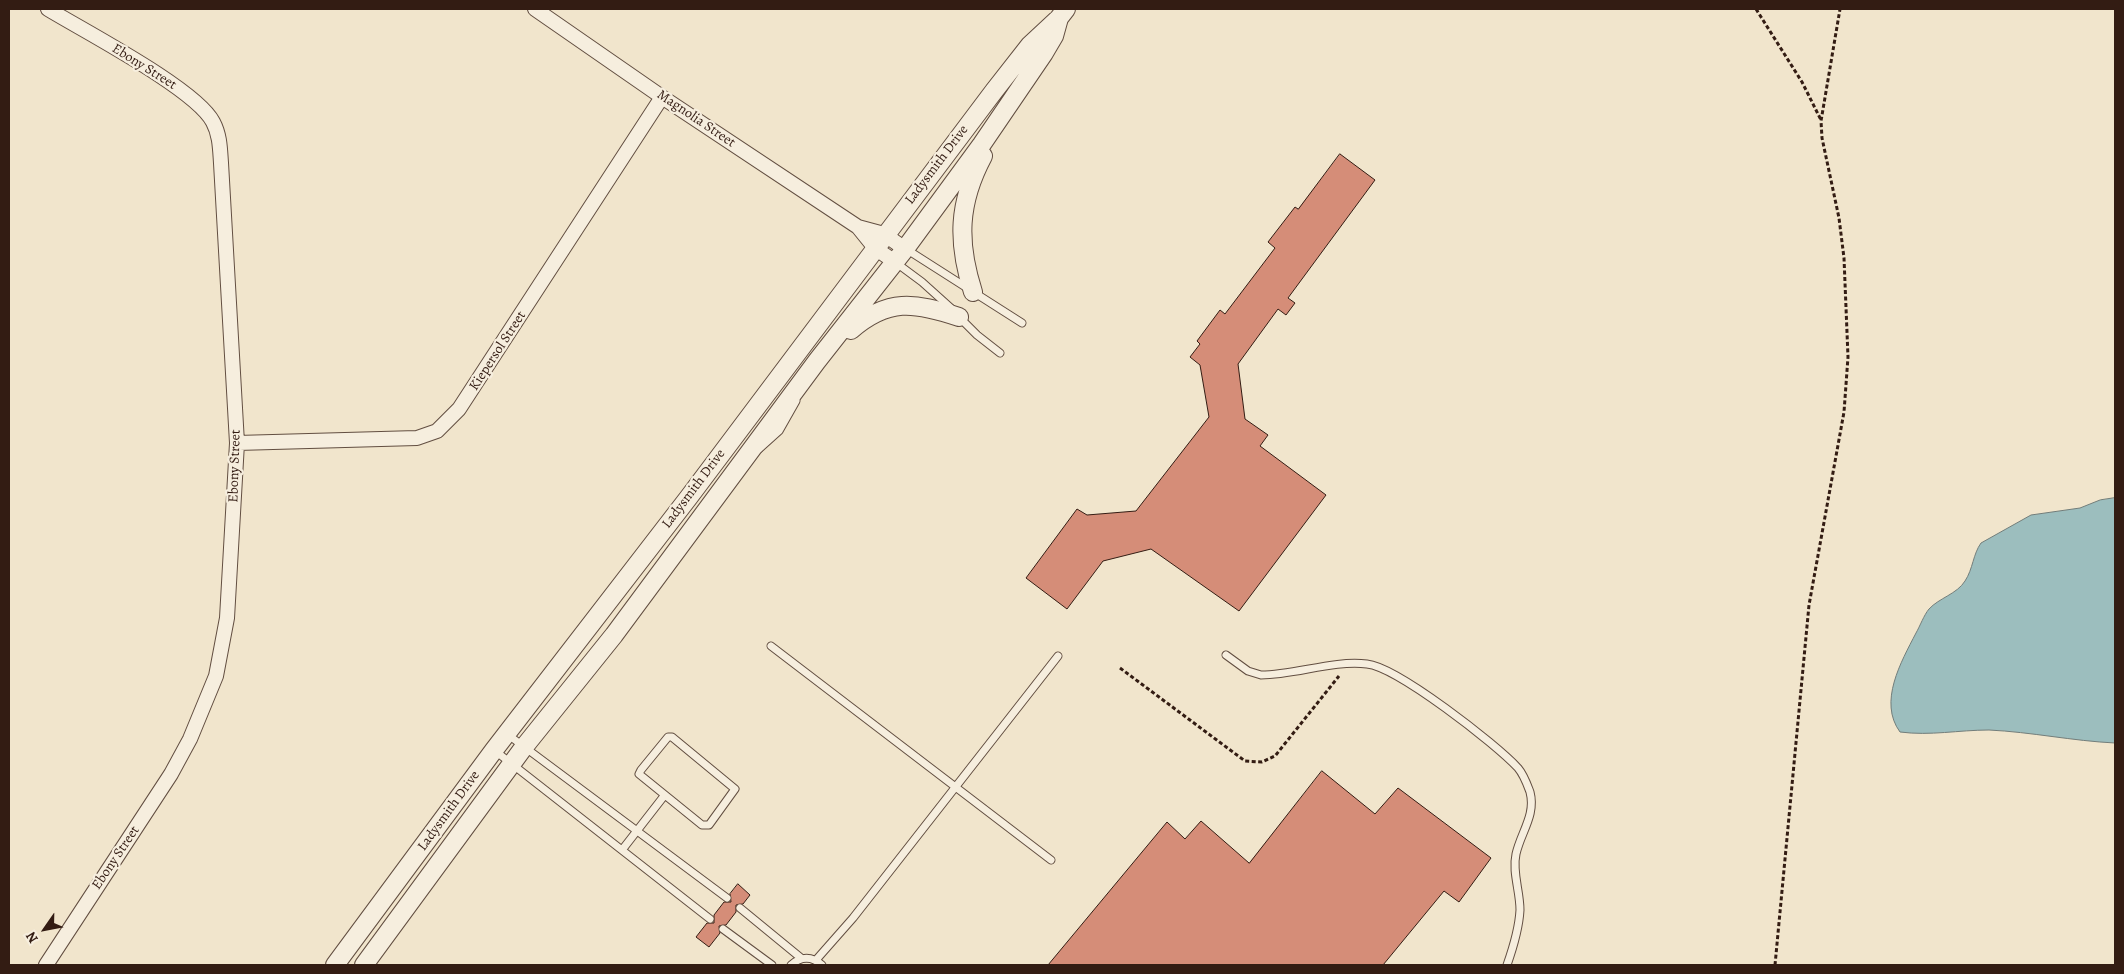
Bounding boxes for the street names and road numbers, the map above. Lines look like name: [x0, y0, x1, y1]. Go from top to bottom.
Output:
street label: Ebony Street: [109, 40, 179, 94]
street label: Magnolia Street: [654, 87, 738, 151]
street label: Ladysmith Drive: [902, 122, 972, 208]
street label: Kiepersol Street: [466, 308, 530, 394]
street label: Ebony Street: [225, 429, 245, 503]
street label: Ladysmith Drive: [659, 446, 729, 532]
street label: Ladysmith Drive: [414, 768, 484, 854]
street label: Ebony Street: [89, 823, 143, 893]

